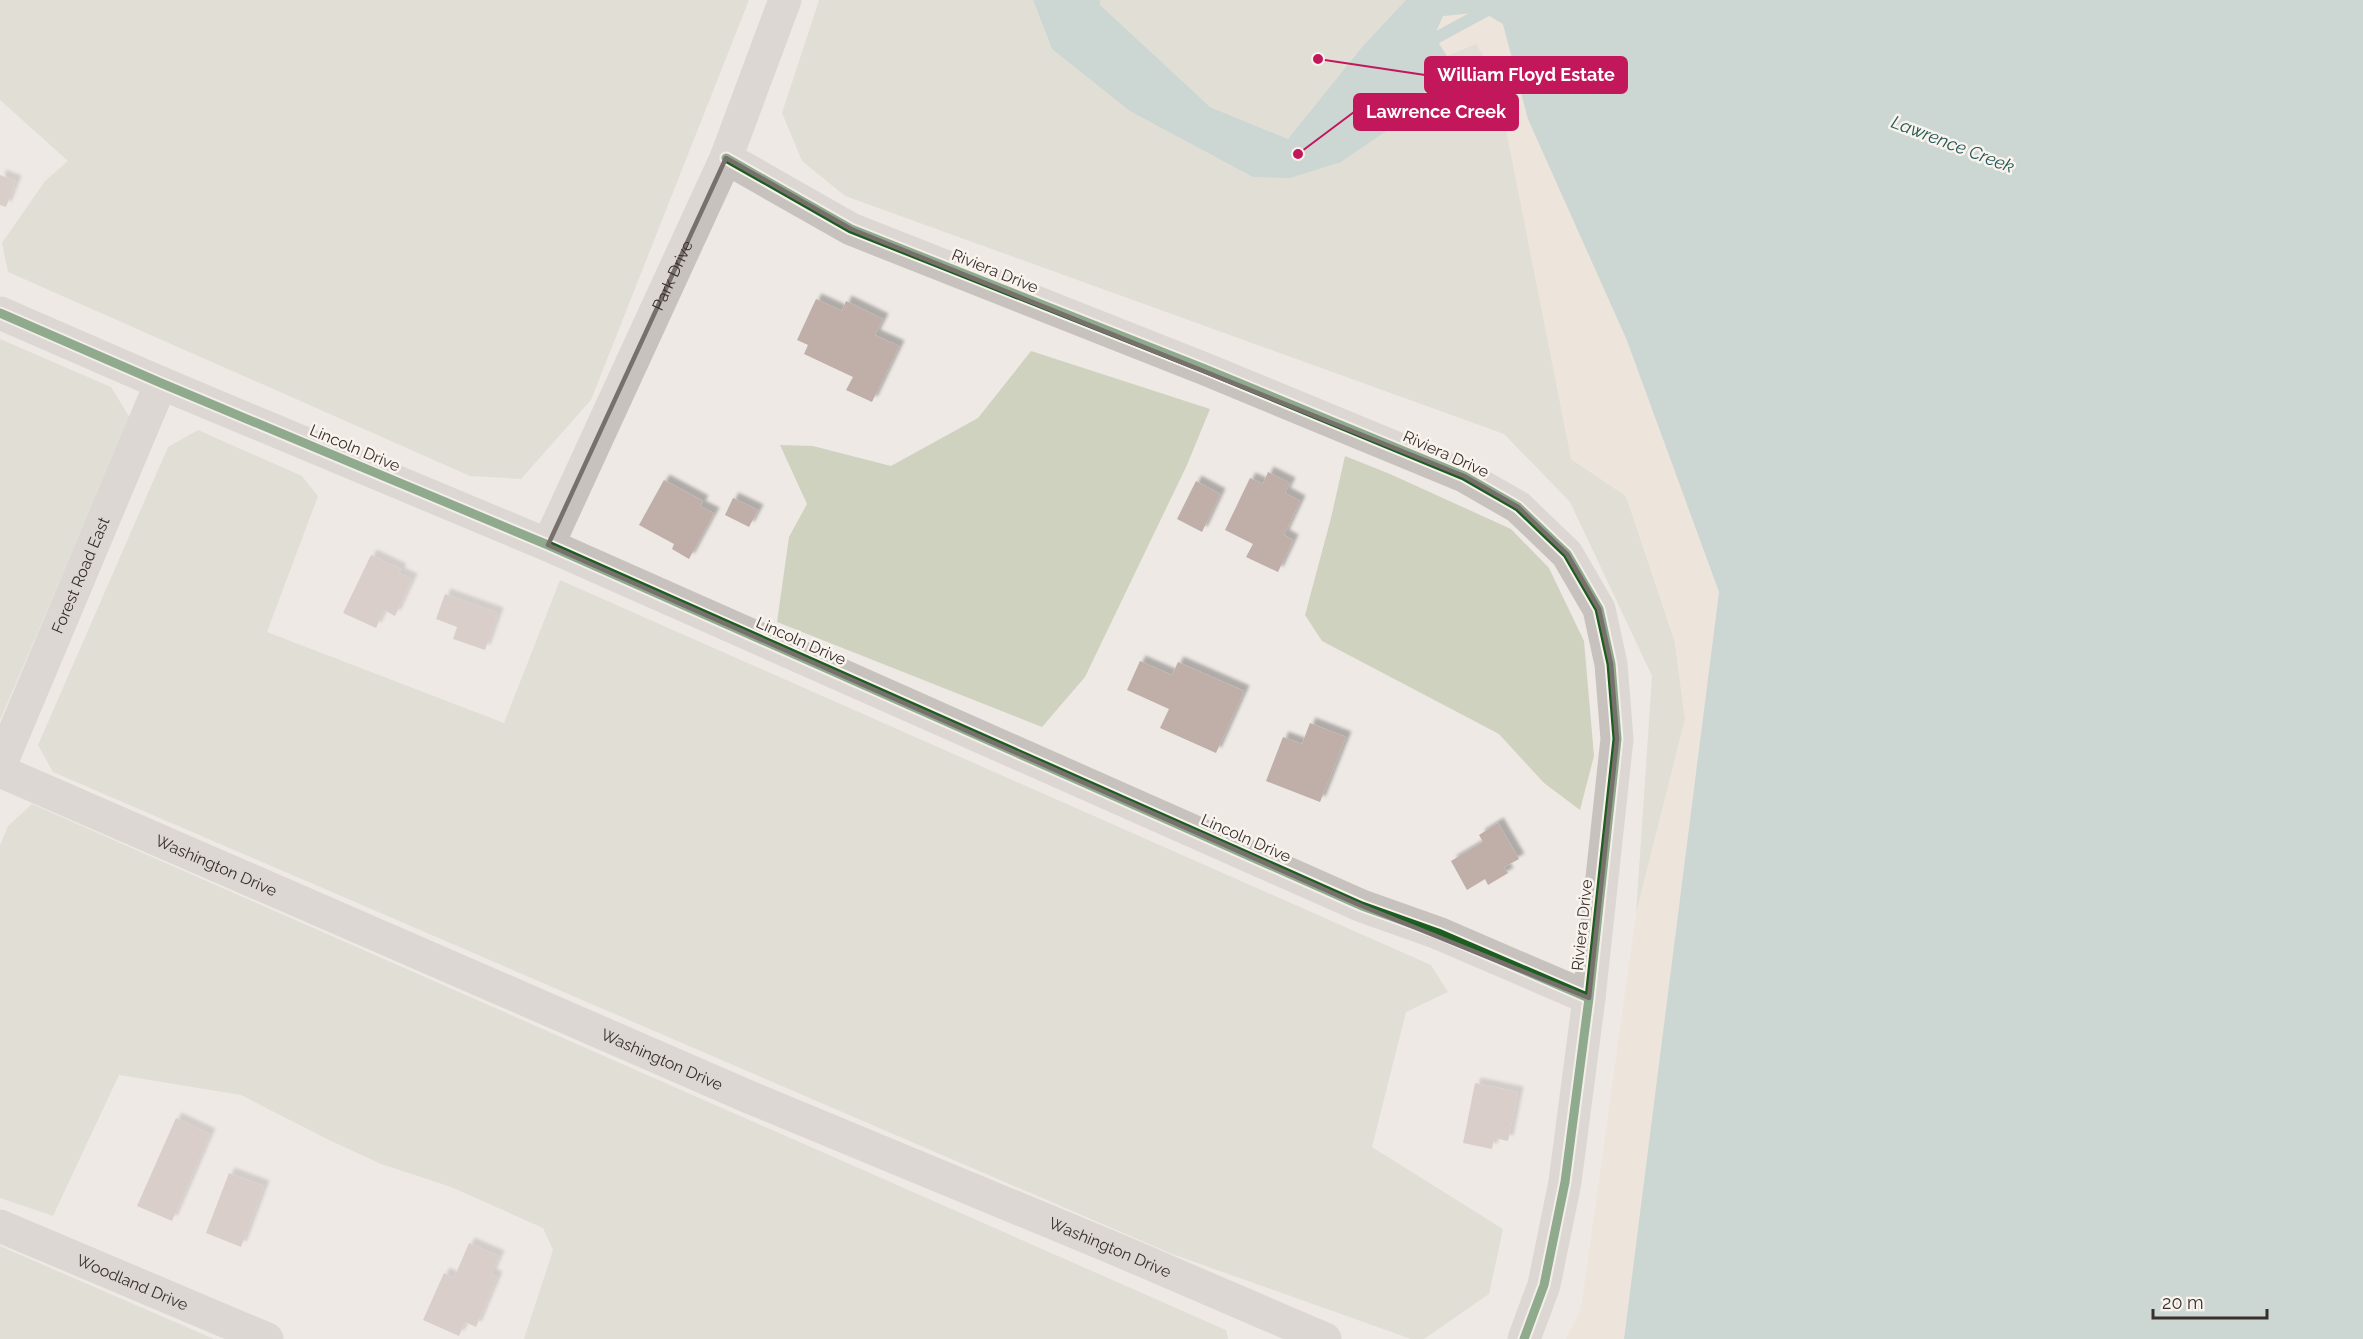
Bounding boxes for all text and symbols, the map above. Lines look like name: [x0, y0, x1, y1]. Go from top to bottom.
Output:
callout: William Floyd Estate: [1425, 57, 1627, 93]
text: William Floyd Estate: [1437, 64, 1615, 85]
callout: Lawrence Creek: [1354, 94, 1518, 130]
text: Lawrence Creek: [1366, 101, 1507, 122]
water label: Lawrence Creek: [1889, 111, 2018, 177]
street label: Park Drive: [648, 237, 696, 313]
street label: Riviera Drive: [949, 245, 1041, 297]
street label: Lincoln Drive: [307, 420, 403, 476]
street label: Riviera Drive: [1400, 427, 1492, 481]
street label: Forest Road East: [47, 514, 113, 636]
street label: Lincoln Drive: [753, 613, 849, 669]
street label: Lincoln Drive: [1198, 810, 1294, 866]
street label: Washington Drive: [153, 830, 280, 900]
street label: Riviera Drive: [1568, 878, 1596, 972]
street label: Washington Drive: [598, 1024, 726, 1094]
street label: Washington Drive: [1046, 1213, 1174, 1281]
street label: Woodland Drive: [74, 1250, 191, 1314]
scale bar: [2153, 1282, 2267, 1320]
text: 20 m: [2162, 1292, 2204, 1313]

